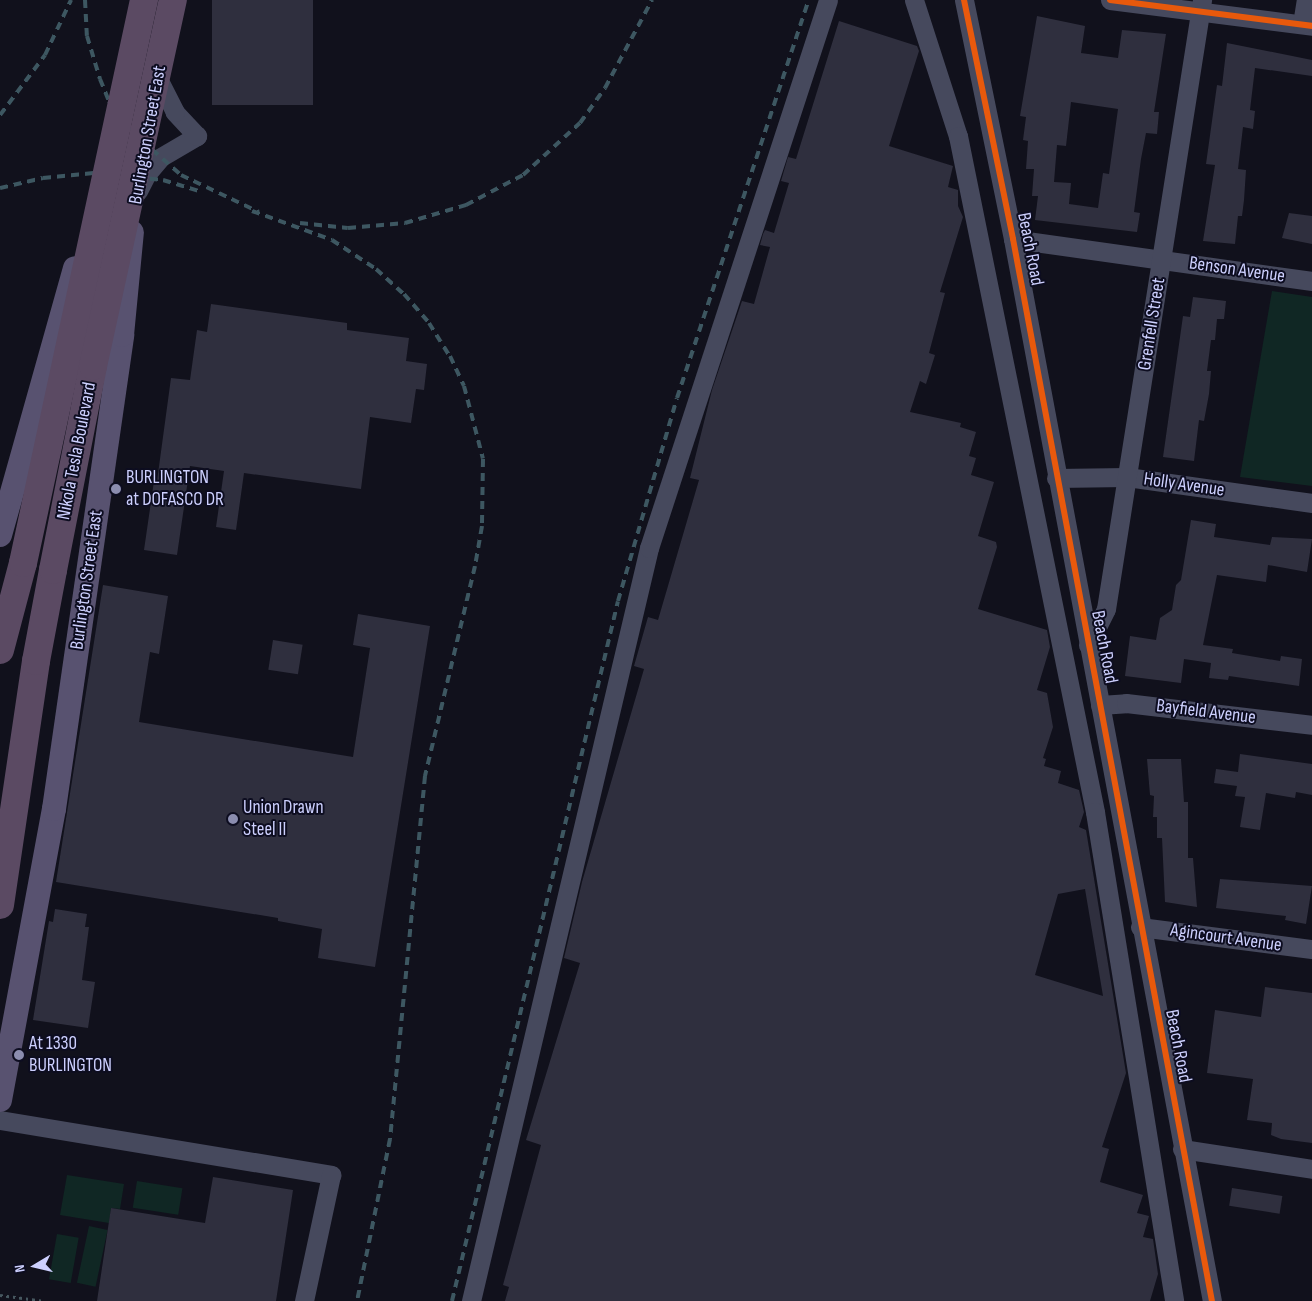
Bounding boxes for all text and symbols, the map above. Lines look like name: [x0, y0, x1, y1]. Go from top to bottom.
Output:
street label: Burlington Street East: [125, 64, 171, 206]
street label: Beach Road: [1012, 211, 1048, 287]
street label: Benson Avenue: [1188, 252, 1286, 288]
street label: Grenfell Street: [1133, 276, 1171, 372]
street label: Nikola Tesla Boulevard: [53, 380, 101, 522]
place label: BURLINGTON at DOFASCO DR: [126, 467, 224, 511]
street label: Holly Avenue: [1142, 468, 1226, 502]
marker: BURLINGTON at DOFASCO DR: [110, 483, 122, 495]
street label: Burlington Street East: [66, 509, 108, 651]
street label: Beach Road: [1086, 609, 1122, 685]
street label: Bayfield Avenue: [1155, 695, 1257, 729]
place label: Union Drawn Steel II: [243, 797, 324, 841]
marker: Union Drawn Steel II: [227, 813, 239, 825]
street label: Agincourt Avenue: [1169, 919, 1283, 957]
street label: Beach Road: [1160, 1008, 1196, 1084]
place label: At 1330 BURLINGTON: [29, 1033, 112, 1077]
marker: At 1330 BURLINGTON: [13, 1049, 25, 1061]
north arrow: [10, 1241, 60, 1291]
text: N: [11, 1263, 29, 1273]

